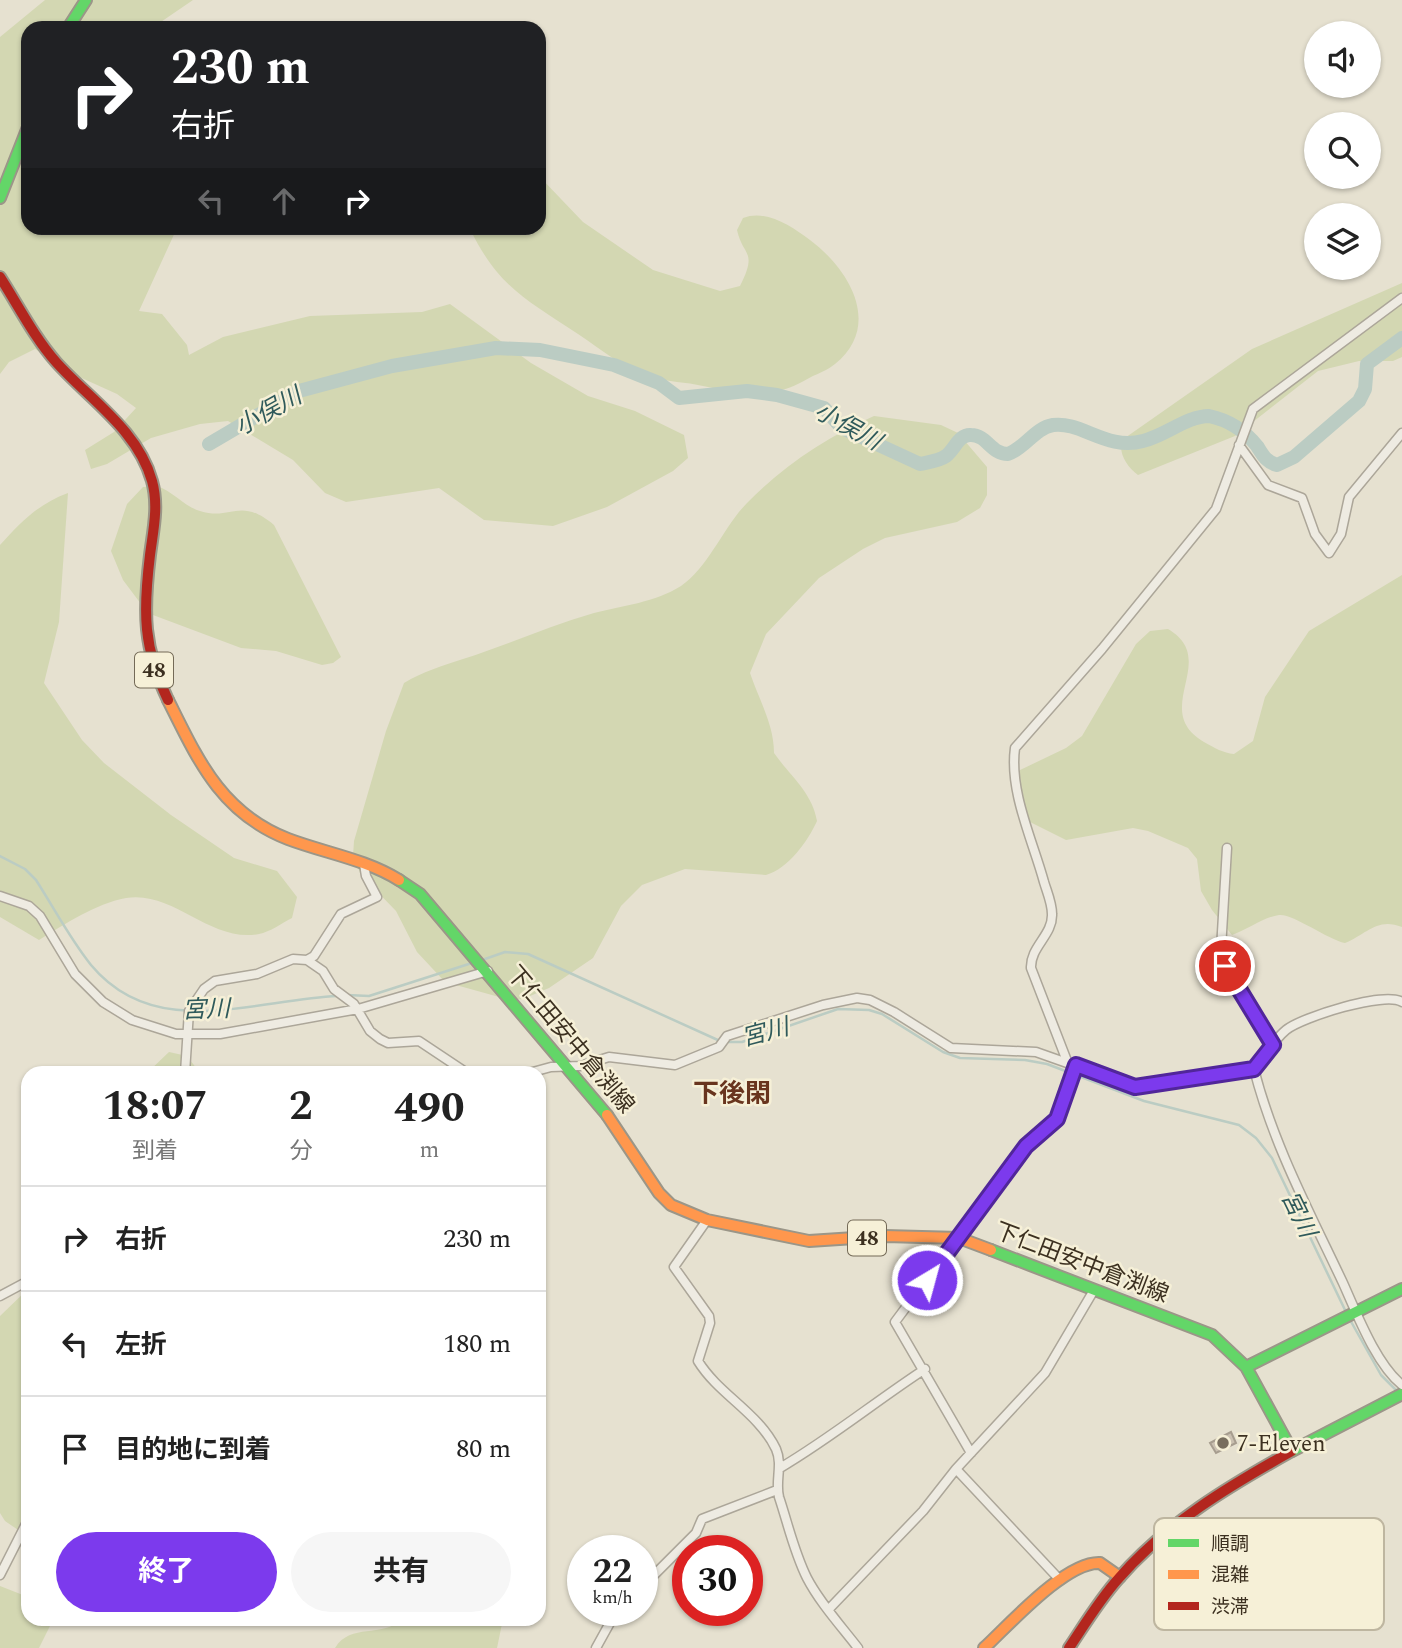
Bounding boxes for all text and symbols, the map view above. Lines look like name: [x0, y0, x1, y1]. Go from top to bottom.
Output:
map controls: [1304, 21, 1381, 280]
button: sound: [1304, 21, 1381, 98]
text: 230 m: [171, 31, 310, 106]
icon: right: [56, 49, 147, 140]
text: 右折: [171, 102, 235, 151]
button: search: [1304, 112, 1381, 189]
icon: left: [192, 182, 230, 220]
icon: ahead: [265, 182, 303, 220]
icon: right: [338, 182, 376, 220]
button: layers: [1304, 203, 1381, 280]
water label: 小俣川: [228, 377, 311, 445]
water label: 小俣川: [807, 394, 890, 462]
road number: 48: [135, 652, 173, 688]
pin: [1195, 936, 1255, 996]
icon: arrive: [1206, 947, 1244, 985]
street label: 下仁田安中倉渕線: [497, 958, 642, 1122]
water label: 宮川: [181, 991, 234, 1029]
water label: 宮川: [737, 1009, 796, 1057]
district label: 下後閑: [693, 1074, 771, 1114]
text: 18:07: [102, 1075, 208, 1138]
text: 2: [289, 1075, 313, 1138]
text: 490: [394, 1077, 465, 1140]
text: m: [419, 1133, 439, 1168]
text: 到着: [132, 1134, 178, 1169]
text: 分: [289, 1134, 312, 1169]
water label: 宮川: [1271, 1185, 1326, 1247]
street label: 下仁田安中倉渕線: [989, 1214, 1174, 1313]
text: 230 m: [443, 1219, 511, 1259]
icon: right: [56, 1220, 94, 1258]
text: 右折: [115, 1220, 167, 1260]
road number: 48: [848, 1220, 886, 1256]
position arrow: [890, 1243, 964, 1317]
text: 180 m: [443, 1324, 511, 1364]
icon: left: [56, 1325, 94, 1363]
text: 左折: [115, 1325, 167, 1365]
place label: 7-Eleven: [1237, 1427, 1326, 1462]
text: 80 m: [456, 1429, 511, 1469]
icon: arrive: [56, 1430, 94, 1468]
text: 目的地に到着: [115, 1430, 271, 1470]
marker: 7-Eleven: [1215, 1435, 1231, 1451]
legend: [1154, 1518, 1384, 1630]
text: 順調: [1211, 1530, 1249, 1559]
button: 終了: [56, 1532, 277, 1612]
button: 共有: [291, 1532, 511, 1612]
speed limit sign: 30: [672, 1535, 763, 1626]
text: 22: [593, 1545, 632, 1598]
text: 混雑: [1211, 1561, 1249, 1590]
text: km/h: [592, 1584, 633, 1611]
text: 渋滞: [1211, 1593, 1249, 1622]

